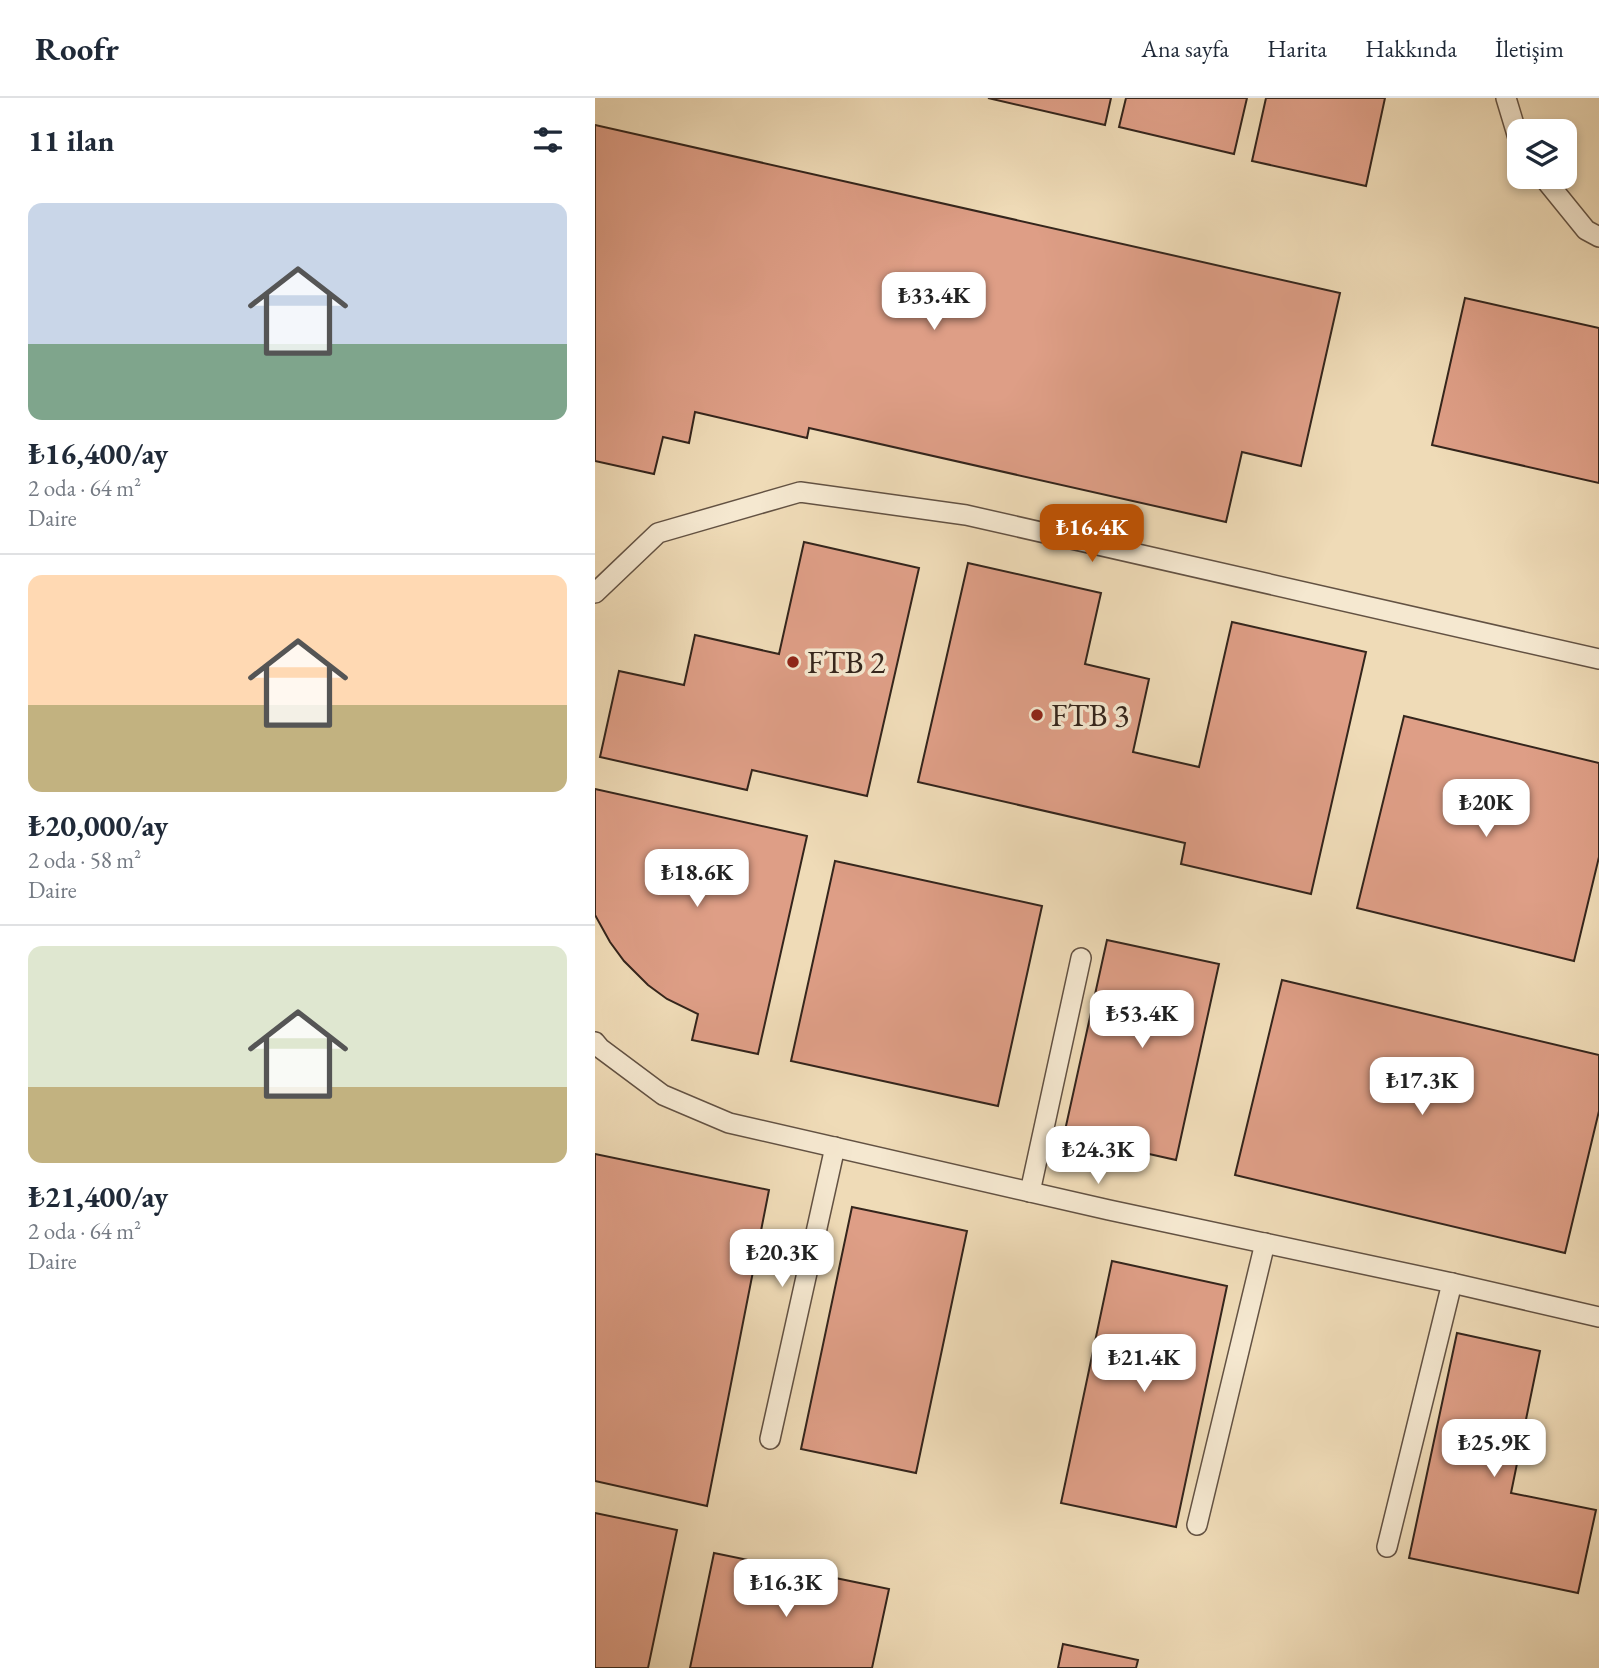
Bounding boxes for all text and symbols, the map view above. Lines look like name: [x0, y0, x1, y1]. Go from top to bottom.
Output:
text: Roofr: [35, 27, 119, 70]
text: Ana sayfa: [1141, 33, 1229, 64]
text: Harita: [1267, 33, 1327, 64]
text: Hakkında: [1365, 33, 1457, 64]
text: İletişim: [1495, 33, 1564, 64]
map controls: [1507, 119, 1577, 189]
button: layers: [1507, 119, 1577, 189]
text: 11 ilan: [28, 121, 114, 160]
icon: filters: [529, 121, 567, 159]
icon: home: [235, 248, 361, 374]
pin: ₺33.4K: [877, 272, 991, 332]
text: ₺33.4K: [898, 280, 970, 310]
text: ₺16,400/ay: [28, 434, 168, 473]
text: 2 oda · 64 m²: [28, 473, 141, 503]
text: Daire: [28, 503, 77, 533]
pin: ₺16.4K: [1035, 504, 1149, 564]
text: ₺16.4K: [1056, 512, 1128, 542]
icon: home: [235, 620, 361, 746]
place label: FTB 2: [807, 641, 886, 683]
marker: FTB 2: [785, 654, 801, 670]
place label: FTB 3: [1051, 694, 1129, 736]
marker: FTB 3: [1029, 707, 1045, 723]
pin: ₺20K: [1445, 780, 1527, 839]
text: ₺20K: [1459, 787, 1513, 817]
text: ₺20,000/ay: [28, 806, 168, 845]
text: 2 oda · 58 m²: [28, 845, 141, 875]
pin: ₺18.6K: [640, 850, 754, 909]
text: ₺18.6K: [661, 857, 733, 887]
text: Daire: [28, 875, 77, 905]
pin: ₺53.4K: [1085, 990, 1199, 1050]
icon: home: [235, 991, 361, 1117]
text: ₺53.4K: [1106, 998, 1178, 1028]
pin: ₺17.3K: [1365, 1058, 1479, 1117]
text: ₺17.3K: [1386, 1065, 1458, 1095]
pin: ₺24.3K: [1041, 1126, 1155, 1186]
text: ₺24.3K: [1062, 1134, 1134, 1164]
text: ₺21,400/ay: [28, 1177, 168, 1216]
text: 2 oda · 64 m²: [28, 1216, 141, 1246]
pin: ₺20.3K: [725, 1230, 839, 1289]
text: ₺20.3K: [746, 1237, 818, 1267]
text: Daire: [28, 1246, 77, 1276]
pin: ₺21.4K: [1087, 1334, 1201, 1394]
text: ₺21.4K: [1108, 1342, 1180, 1372]
pin: ₺25.9K: [1437, 1420, 1551, 1479]
text: ₺25.9K: [1458, 1427, 1530, 1457]
pin: ₺16.3K: [729, 1560, 843, 1619]
text: ₺16.3K: [750, 1567, 822, 1597]

